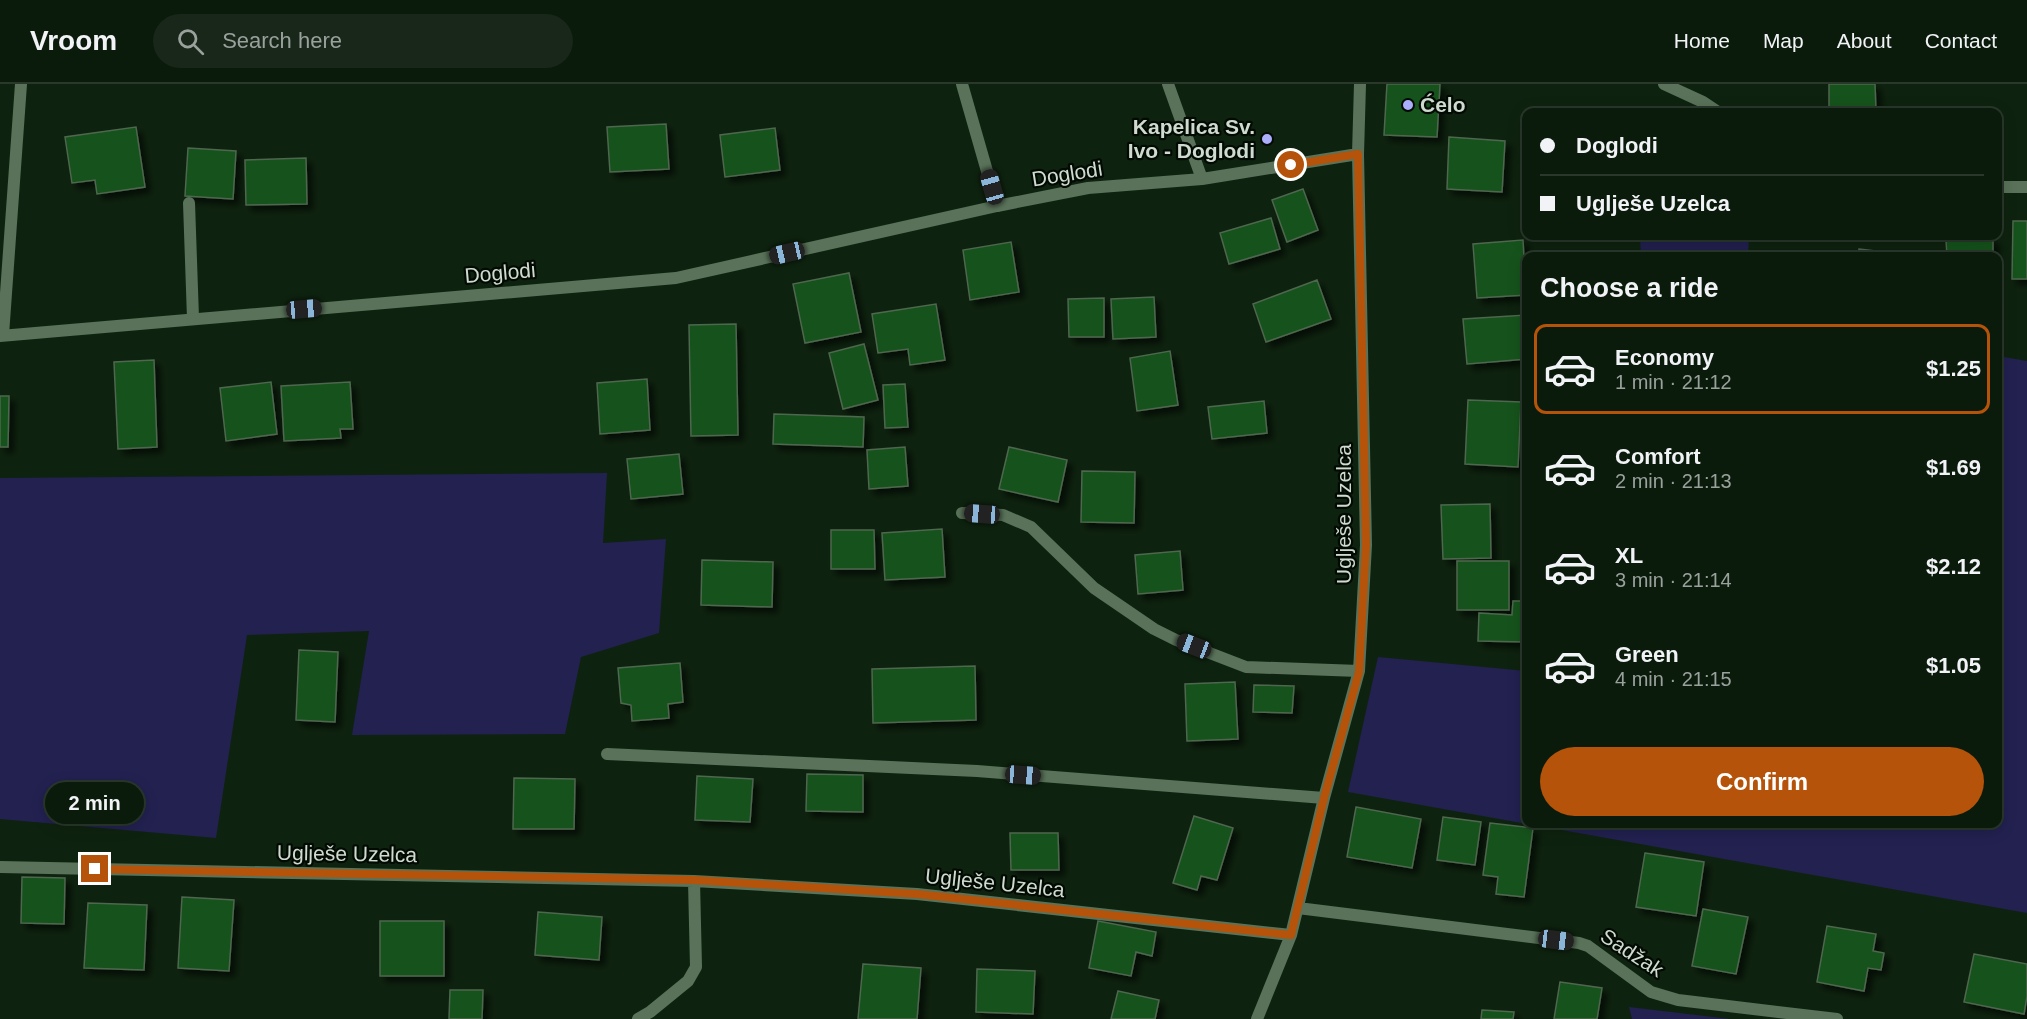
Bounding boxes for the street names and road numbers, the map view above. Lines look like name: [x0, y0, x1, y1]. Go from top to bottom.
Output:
street label: Doglodi: [1030, 157, 1104, 190]
street label: Doglodi: [463, 258, 536, 287]
street label: Uglješe Uzelca: [1332, 444, 1355, 584]
street label: Uglješe Uzelca: [277, 841, 418, 866]
street label: Uglješe Uzelca: [924, 864, 1066, 901]
street label: Sadžak: [1597, 924, 1668, 982]

